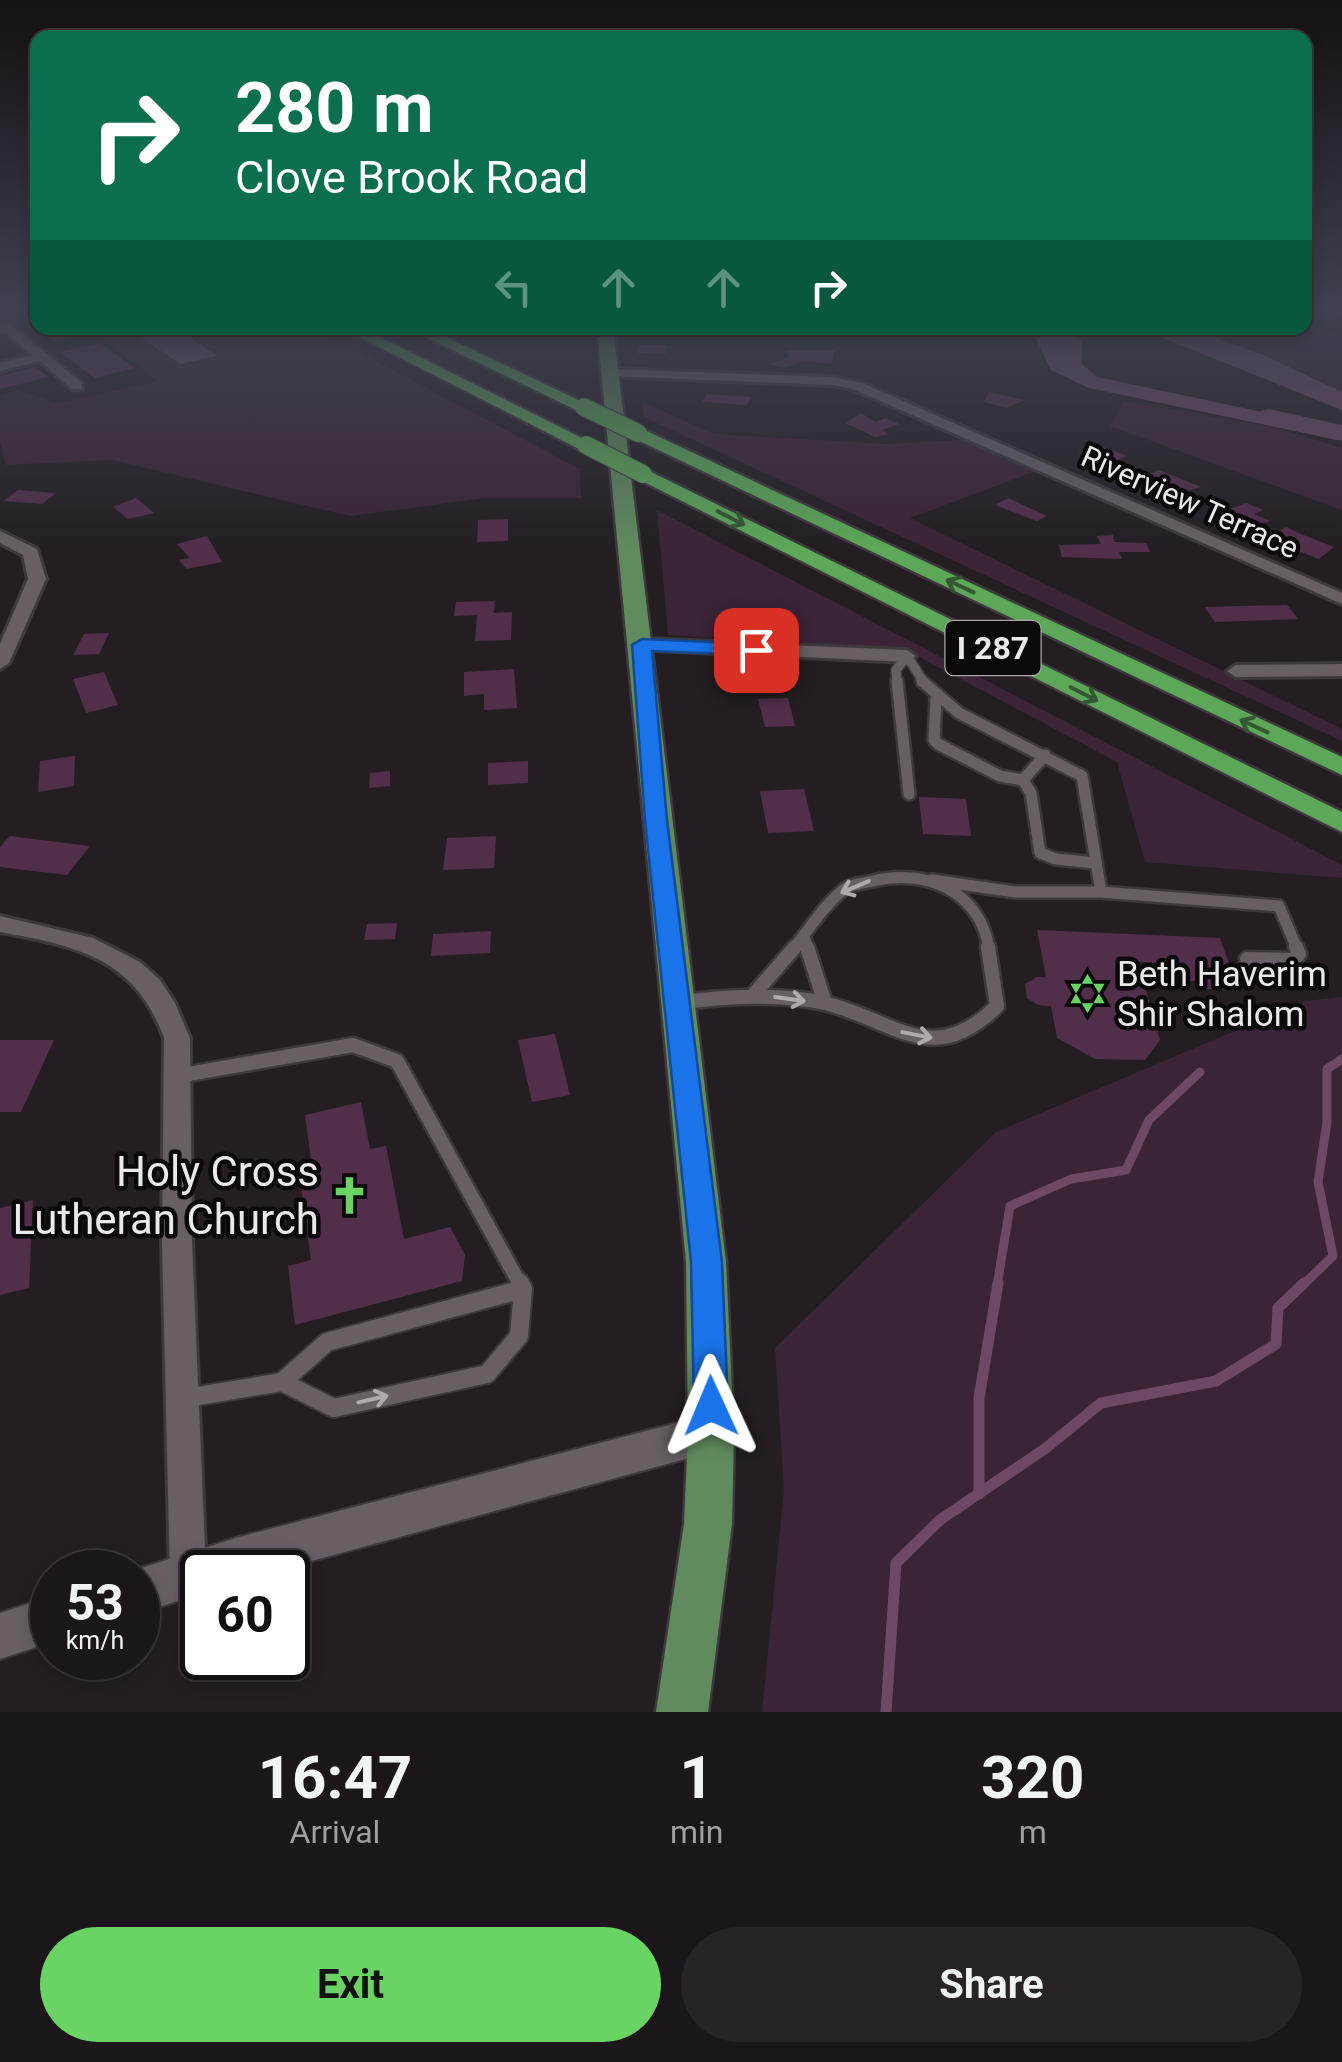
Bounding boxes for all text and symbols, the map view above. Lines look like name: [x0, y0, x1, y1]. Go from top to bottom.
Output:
text: 280 m: [235, 67, 434, 149]
icon: right: [70, 70, 200, 200]
text: Clove Brook Road: [235, 151, 589, 204]
icon: left: [486, 260, 541, 315]
icon: ahead: [591, 260, 646, 315]
icon: ahead: [696, 260, 751, 315]
icon: right: [801, 260, 856, 315]
street label: Riverview Terrace: [1076, 438, 1304, 566]
one-way arrow: [715, 509, 745, 528]
one-way arrow: [946, 576, 976, 595]
pin: [714, 608, 799, 693]
road number: I 287: [946, 621, 1040, 675]
icon: arrive: [729, 623, 784, 678]
one-way arrow: [1069, 685, 1098, 704]
one-way arrow: [1240, 715, 1270, 734]
one-way arrow: [840, 879, 871, 897]
place label: Beth Haverim Shir Shalom: [1117, 954, 1327, 1035]
synagogue icon: Beth Haverim Shir Shalom: [1066, 973, 1108, 1015]
one-way arrow: [773, 990, 805, 1008]
one-way arrow: [900, 1026, 933, 1045]
place label: Holy Cross Lutheran Church: [13, 1147, 319, 1244]
church icon: Holy Cross Lutheran Church: [328, 1174, 370, 1216]
position arrow: [659, 1354, 763, 1458]
one-way arrow: [356, 1389, 388, 1408]
speed limit sign: 60: [180, 1550, 310, 1680]
text: 53: [66, 1574, 124, 1632]
text: km/h: [66, 1626, 124, 1655]
text: 16:47: [258, 1742, 412, 1813]
text: 1: [679, 1742, 714, 1813]
text: 320: [981, 1742, 1084, 1813]
text: Arrival: [290, 1813, 380, 1851]
text: min: [670, 1813, 723, 1851]
text: m: [1019, 1813, 1047, 1851]
button: Exit: [40, 1927, 661, 2042]
button: Share: [681, 1927, 1302, 2042]

